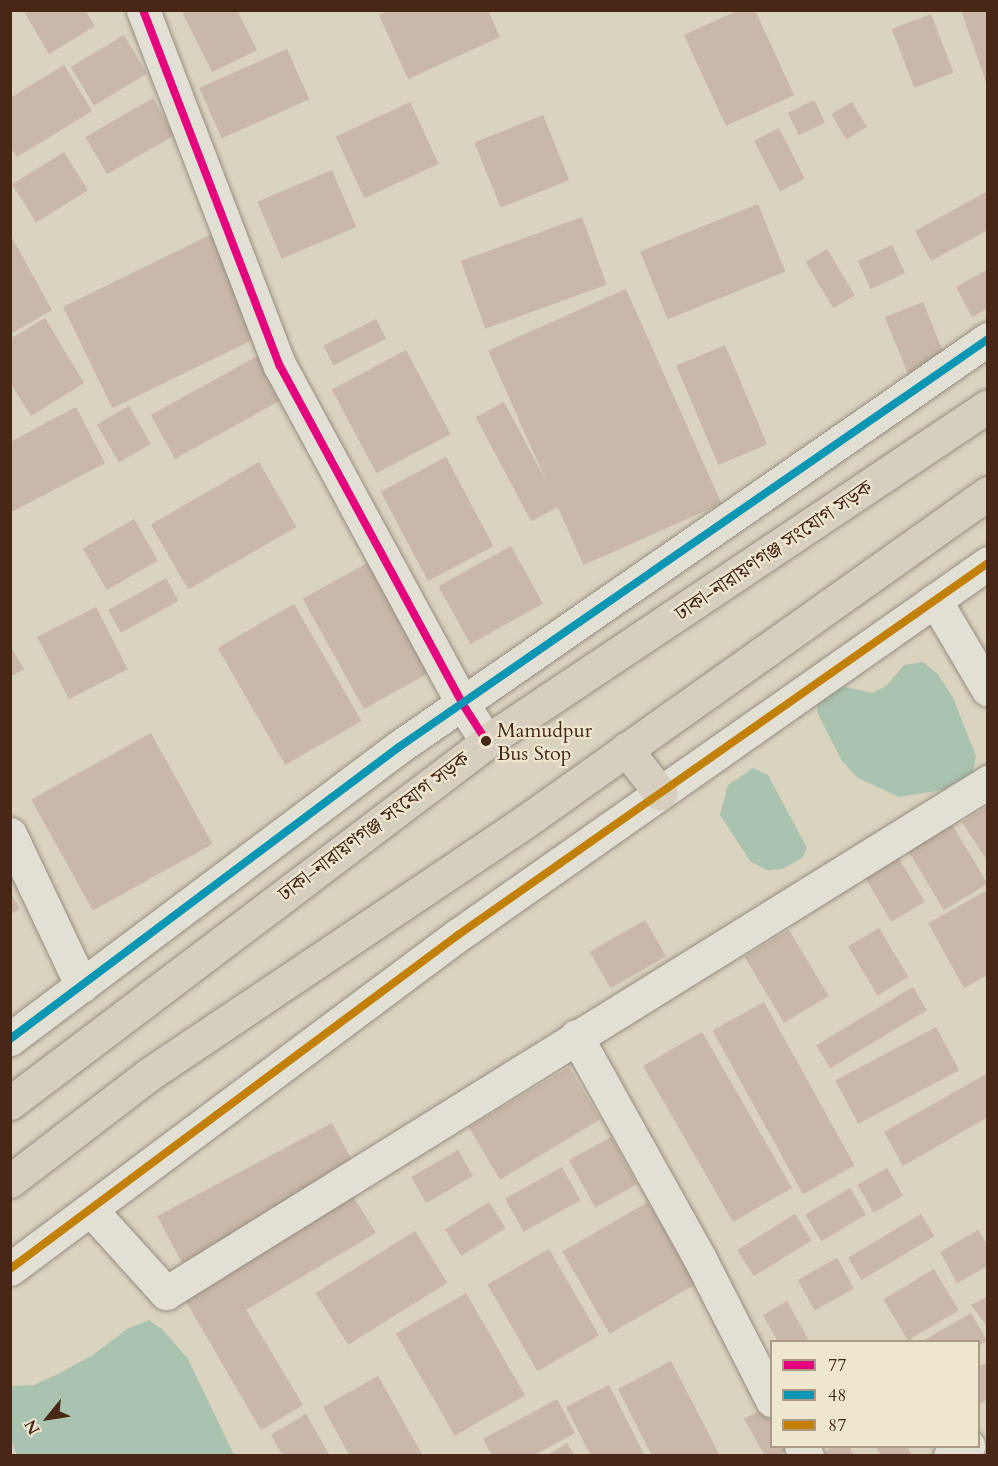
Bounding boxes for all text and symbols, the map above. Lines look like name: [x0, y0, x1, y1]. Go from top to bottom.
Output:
street label: ঢাকা-নারায়ণগঞ্জ সংযোগ সড়ক: [671, 476, 877, 626]
place label: Mamudpur Bus Stop: [497, 718, 592, 765]
marker: Mamudpur Bus Stop: [480, 735, 492, 747]
street label: ঢাকা-নারায়ণগঞ্জ সংযোগ সড়ক: [274, 747, 474, 907]
legend: [770, 1340, 980, 1448]
text: 77: [828, 1353, 846, 1378]
text: 48: [828, 1383, 846, 1408]
north arrow: [18, 1388, 78, 1448]
text: 87: [828, 1413, 846, 1438]
text: N: [19, 1415, 45, 1439]

